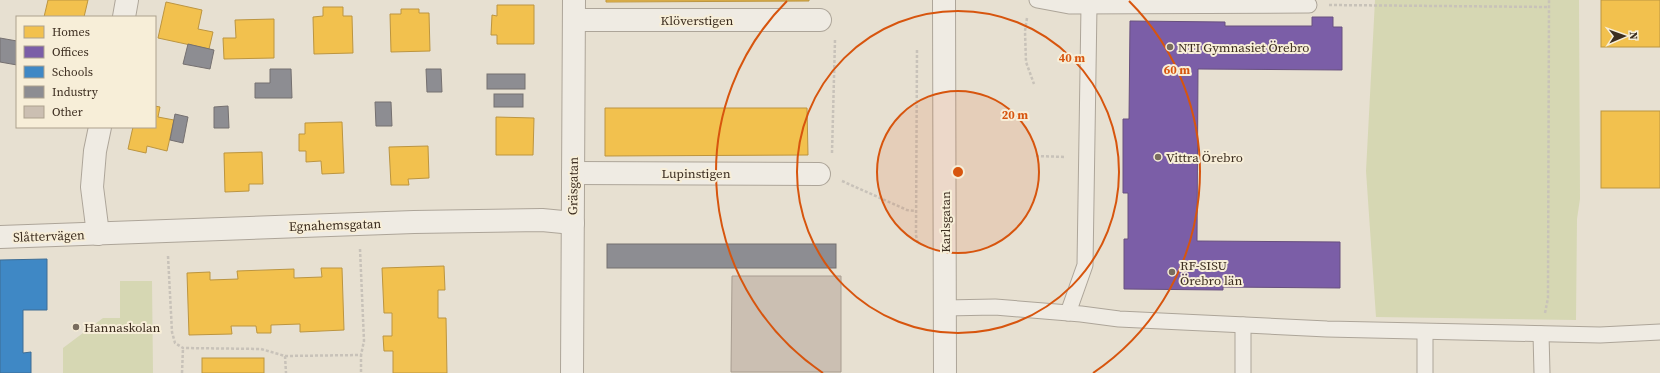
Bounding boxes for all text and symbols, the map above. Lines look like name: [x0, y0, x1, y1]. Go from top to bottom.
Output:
street label: Klöverstigen: [661, 12, 734, 29]
legend: [16, 16, 156, 128]
north arrow: [1604, 16, 1644, 56]
text: Homes: [52, 24, 90, 40]
text: N: [1626, 31, 1641, 40]
place label: NTI Gymnasiet Örebro: [1178, 39, 1309, 56]
marker: NTI Gymnasiet Örebro: [1165, 42, 1175, 52]
text: Offices: [52, 44, 89, 60]
text: 40 m: [1059, 50, 1085, 66]
text: 60 m: [1164, 62, 1190, 78]
text: Schools: [52, 64, 93, 80]
text: Industry: [52, 84, 99, 100]
text: Other: [52, 104, 83, 120]
text: 20 m: [1002, 107, 1028, 123]
place label: Vittra Örebro: [1166, 149, 1243, 166]
marker: Vittra Örebro: [1153, 152, 1163, 162]
street label: Gräsgatan: [564, 157, 582, 215]
street label: Lupinstigen: [661, 165, 731, 182]
centre of rings: [951, 165, 965, 179]
street label: Karlsgatan: [937, 191, 954, 253]
street label: Egnahemsgatan: [288, 215, 382, 235]
street label: Slåttervägen: [13, 226, 85, 246]
place label: RF-SISU Örebro län: [1180, 257, 1242, 289]
marker: RF-SISU Örebro län: [1167, 267, 1177, 277]
place label: Hannaskolan: [84, 319, 161, 336]
marker: Hannaskolan: [71, 322, 81, 332]

